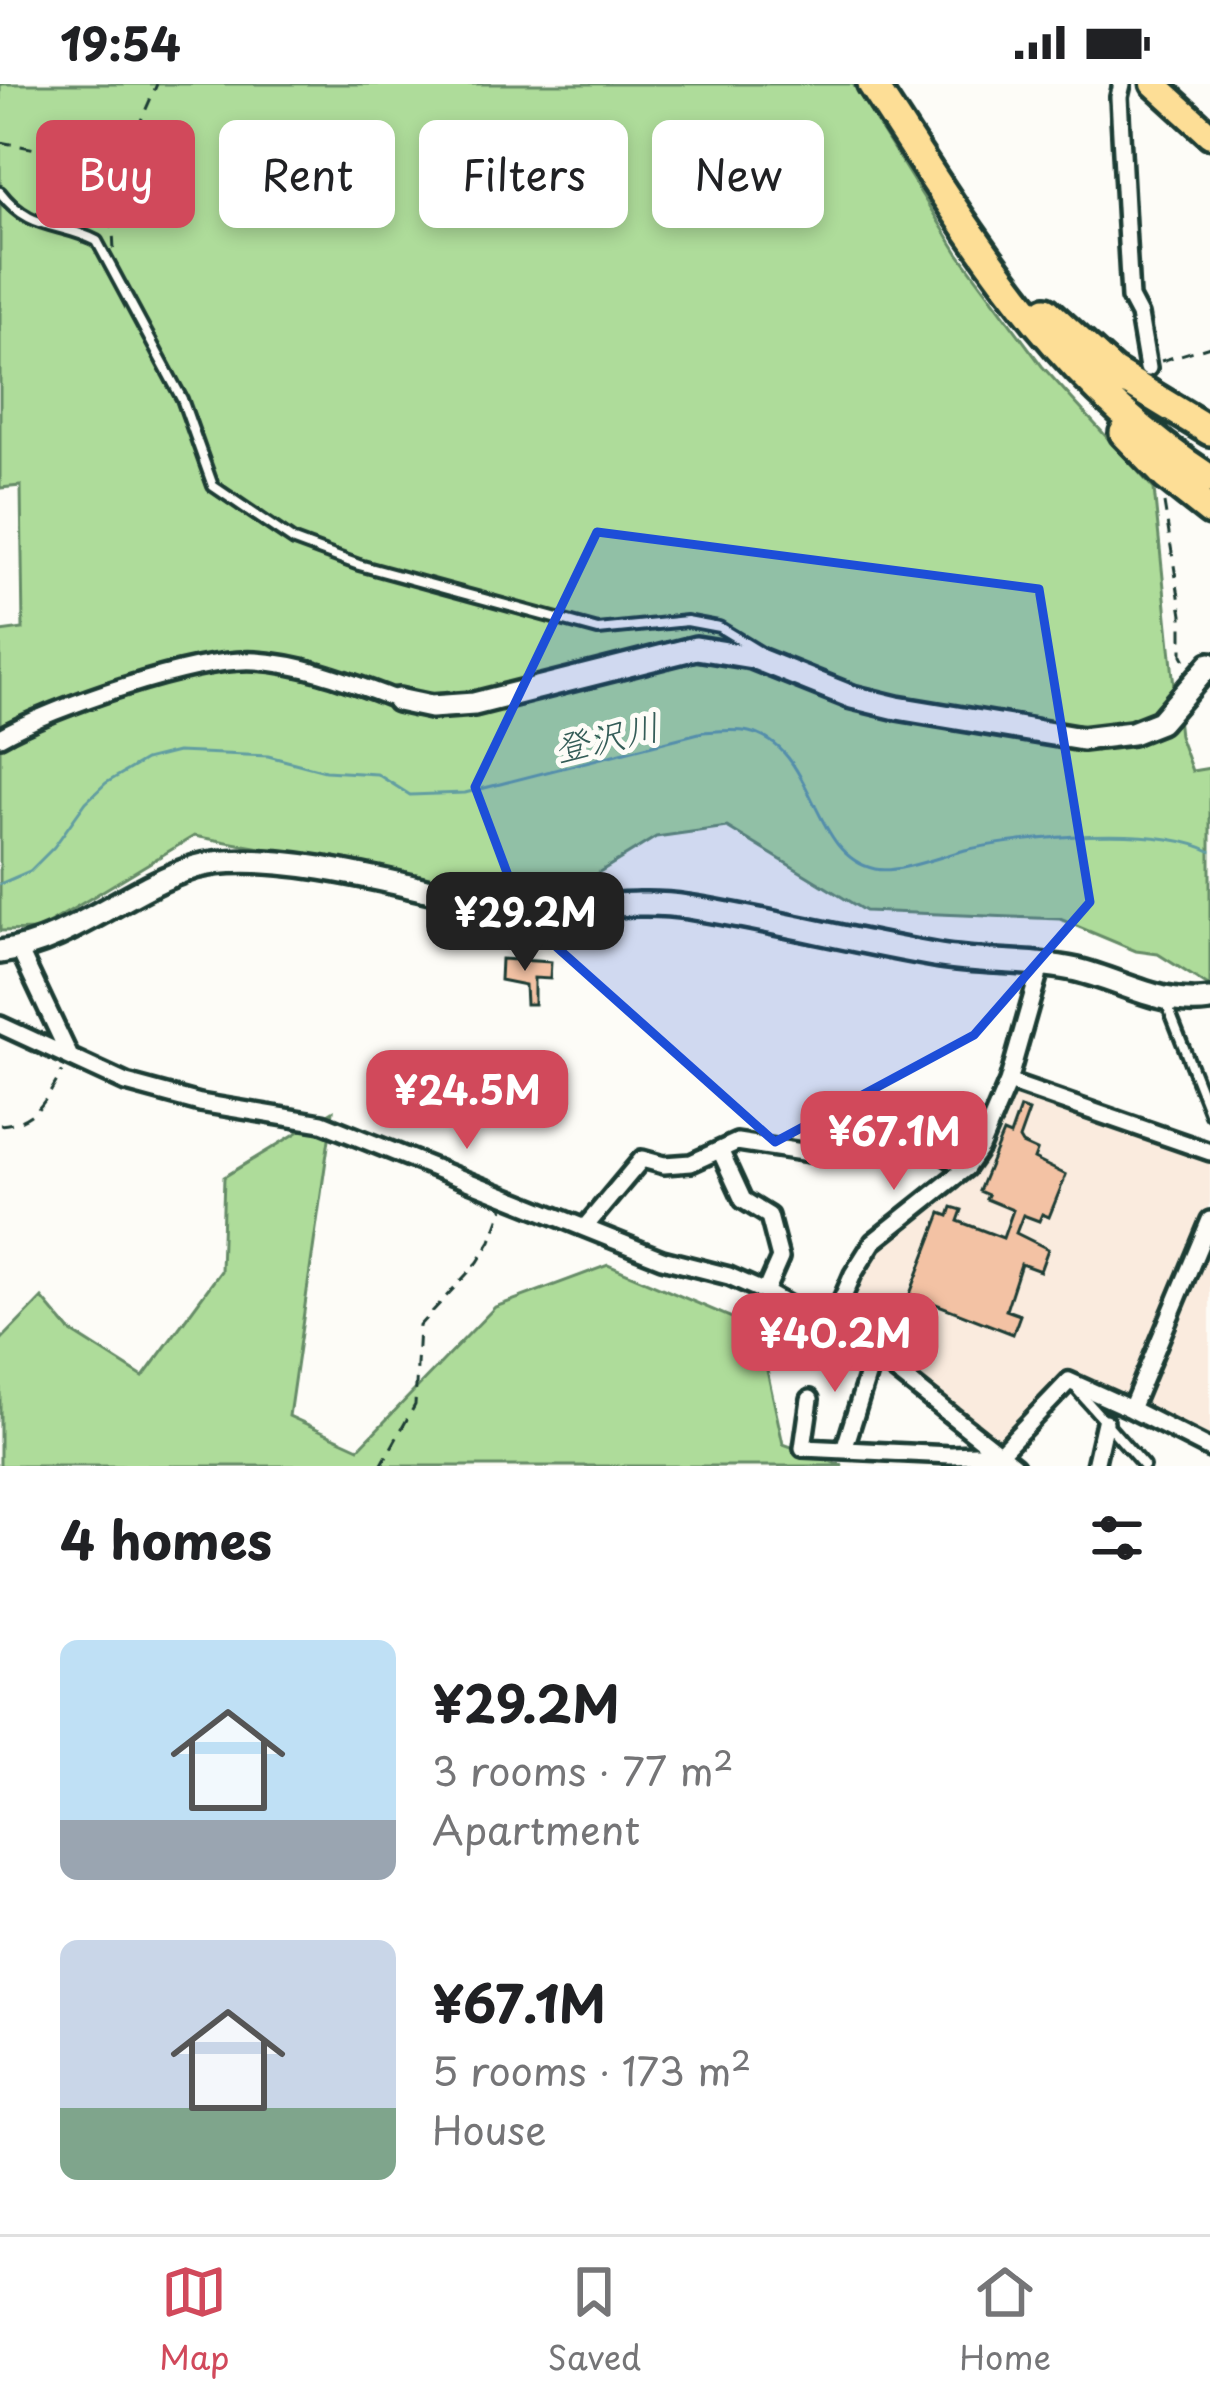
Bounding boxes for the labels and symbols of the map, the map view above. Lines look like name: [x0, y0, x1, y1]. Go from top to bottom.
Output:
water label: 登沢川: [547, 698, 665, 774]
pin: ¥29.2M: [427, 872, 623, 974]
pin: ¥24.5M: [369, 1050, 565, 1152]
pin: ¥67.1M: [796, 1091, 992, 1193]
pin: ¥40.2M: [737, 1293, 933, 1395]

